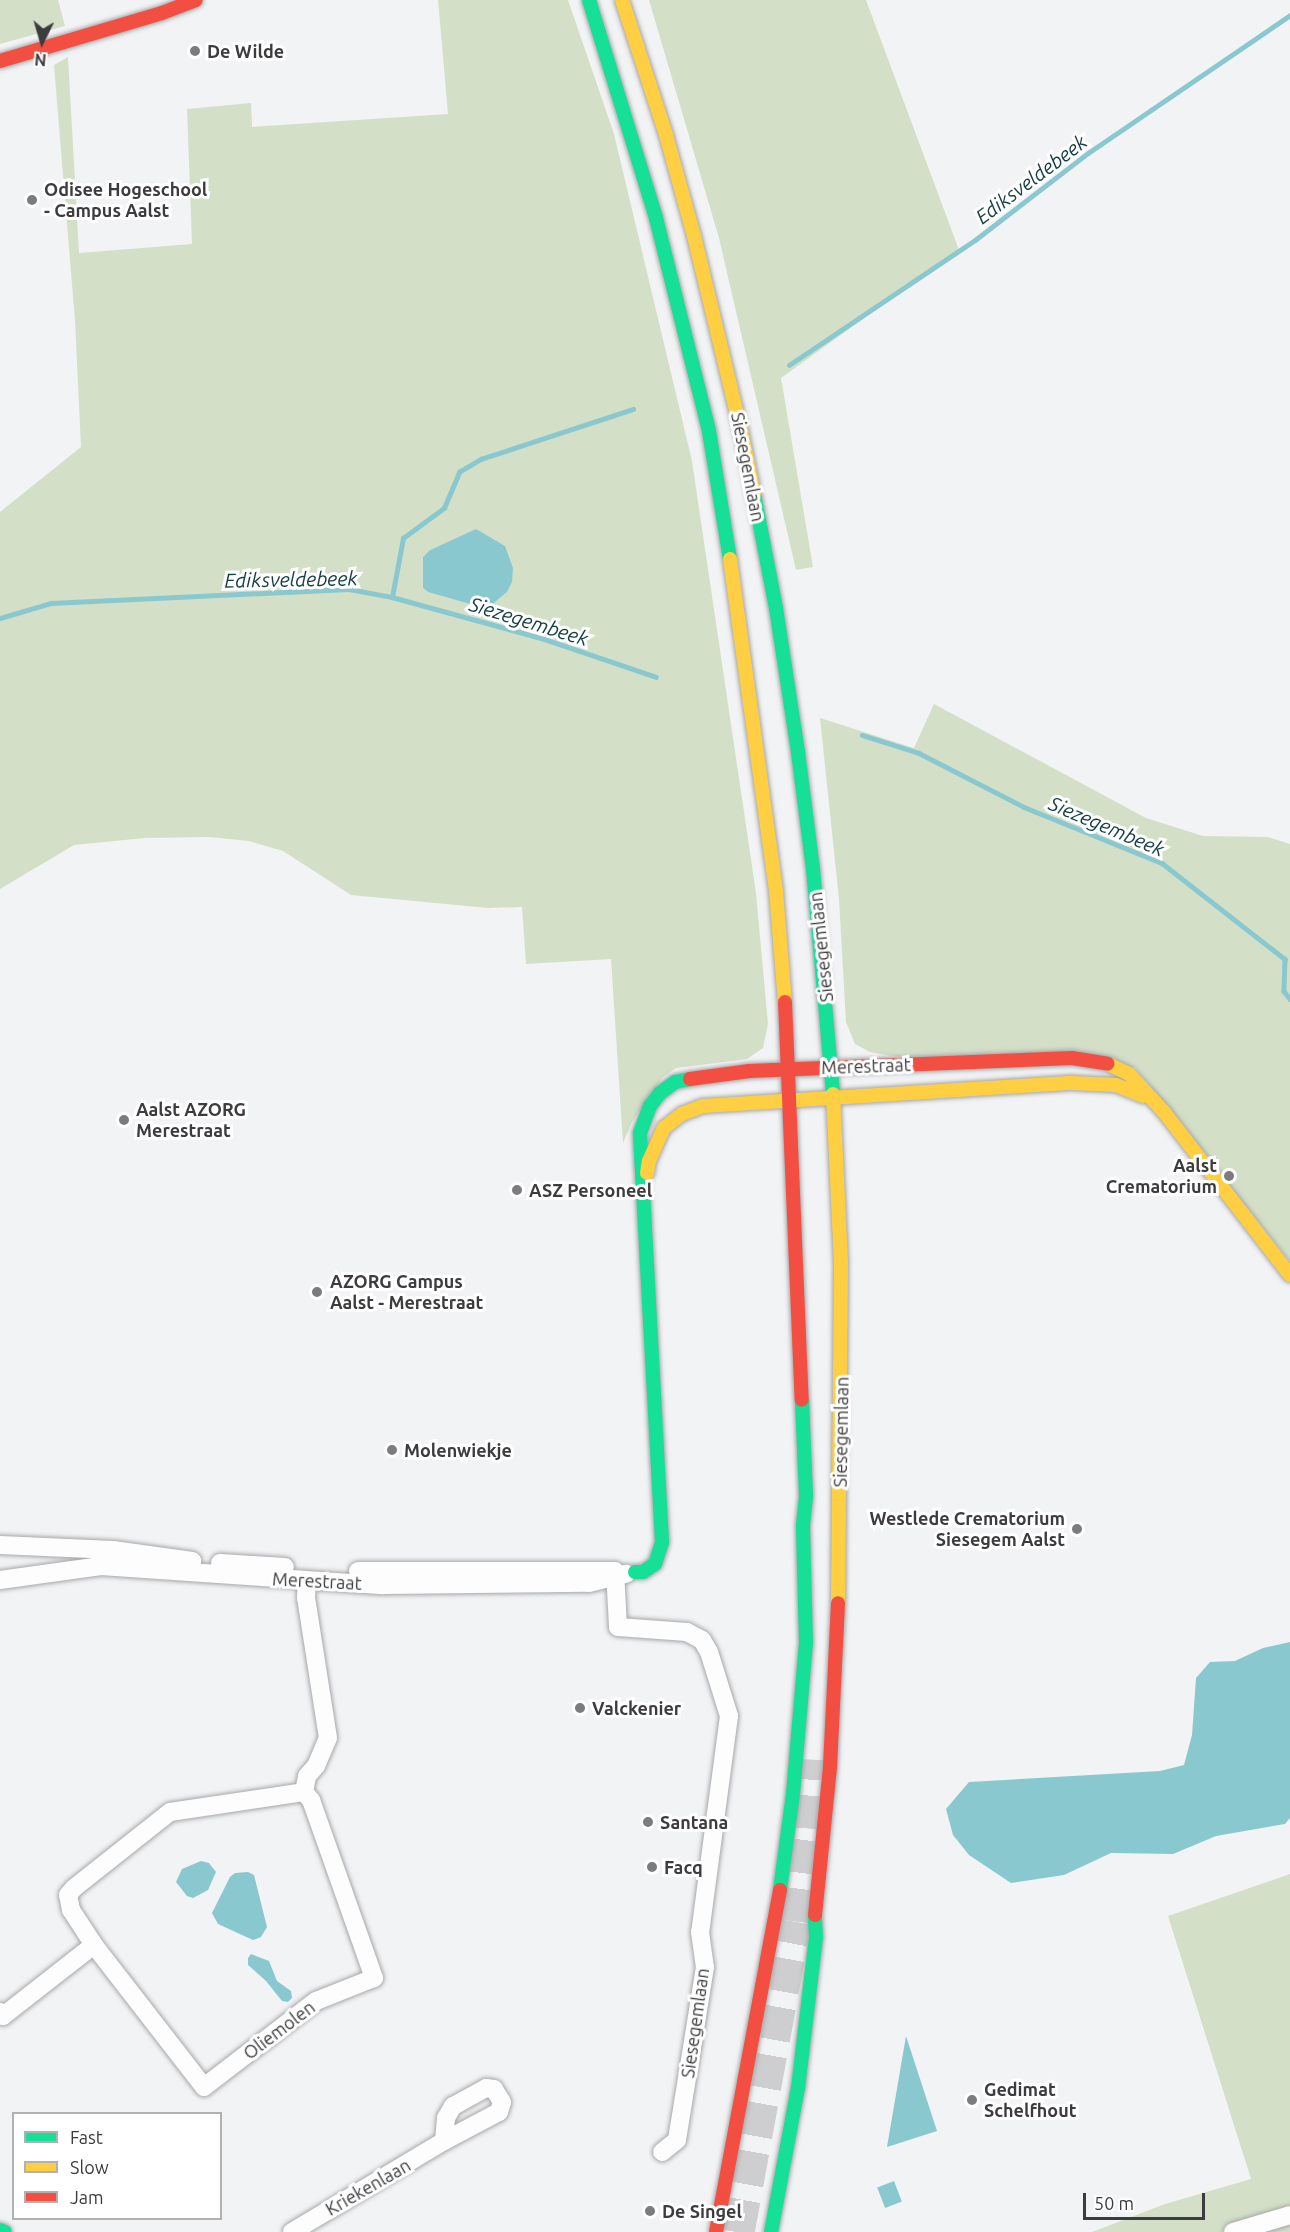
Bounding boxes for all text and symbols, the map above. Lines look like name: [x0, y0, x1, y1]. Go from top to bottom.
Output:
north arrow: [12, 12, 72, 72]
place label: De Wilde: [207, 40, 284, 62]
marker: De Wilde: [188, 44, 202, 58]
text: N: [34, 50, 47, 69]
water label: Ediksveldebeek: [971, 129, 1091, 229]
place label: Odisee Hogeschool - Campus Aalst: [44, 179, 207, 222]
marker: Odisee Hogeschool - Campus Aalst: [25, 193, 39, 207]
street label: Siesegemlaan: [727, 411, 769, 523]
water label: Ediksveldebeek: [224, 566, 358, 592]
water label: Siezegembeek: [467, 592, 591, 650]
water label: Siezegembeek: [1046, 791, 1168, 861]
street label: Siesegemlaan: [804, 891, 838, 1003]
street label: Merestraat: [821, 1054, 911, 1078]
place label: Aalst AZORG Merestraat: [136, 1099, 246, 1142]
marker: Aalst AZORG Merestraat: [117, 1113, 131, 1127]
place label: Aalst Crematorium: [1106, 1155, 1217, 1198]
marker: Aalst Crematorium: [1222, 1169, 1236, 1183]
place label: ASZ Personeel: [529, 1179, 652, 1201]
marker: ASZ Personeel: [510, 1183, 524, 1197]
place label: AZORG Campus Aalst - Merestraat: [330, 1271, 483, 1314]
marker: AZORG Campus Aalst - Merestraat: [308, 1283, 326, 1301]
street label: Siesegemlaan: [829, 1376, 853, 1488]
place label: Molenwiekje: [404, 1439, 512, 1461]
marker: Molenwiekje: [385, 1443, 399, 1457]
place label: Westlede Crematorium Siesegem Aalst: [870, 1508, 1065, 1550]
marker: Westlede Crematorium Siesegem Aalst: [1070, 1522, 1084, 1536]
street label: Merestraat: [272, 1568, 362, 1594]
place label: Valckenier: [592, 1697, 681, 1719]
marker: Valckenier: [573, 1701, 587, 1715]
place label: Santana: [660, 1811, 728, 1833]
marker: Santana: [641, 1815, 655, 1829]
place label: Facq: [664, 1856, 703, 1878]
marker: Facq: [645, 1860, 659, 1874]
street label: Siesegemlaan: [677, 1967, 713, 2079]
street label: Oliemolen: [239, 1996, 319, 2064]
place label: Gedimat Schelfhout: [984, 2079, 1076, 2122]
marker: Gedimat Schelfhout: [965, 2093, 979, 2107]
legend: [12, 2112, 222, 2220]
text: Fast: [70, 2127, 103, 2147]
street label: Kriekenlaan: [322, 2154, 414, 2220]
text: Slow: [70, 2157, 109, 2177]
scale bar: [1086, 2181, 1208, 2219]
text: Jam: [70, 2187, 104, 2207]
text: 50 m: [1094, 2193, 1134, 2213]
place label: De Singel: [662, 2200, 742, 2222]
marker: De Singel: [643, 2204, 657, 2218]

